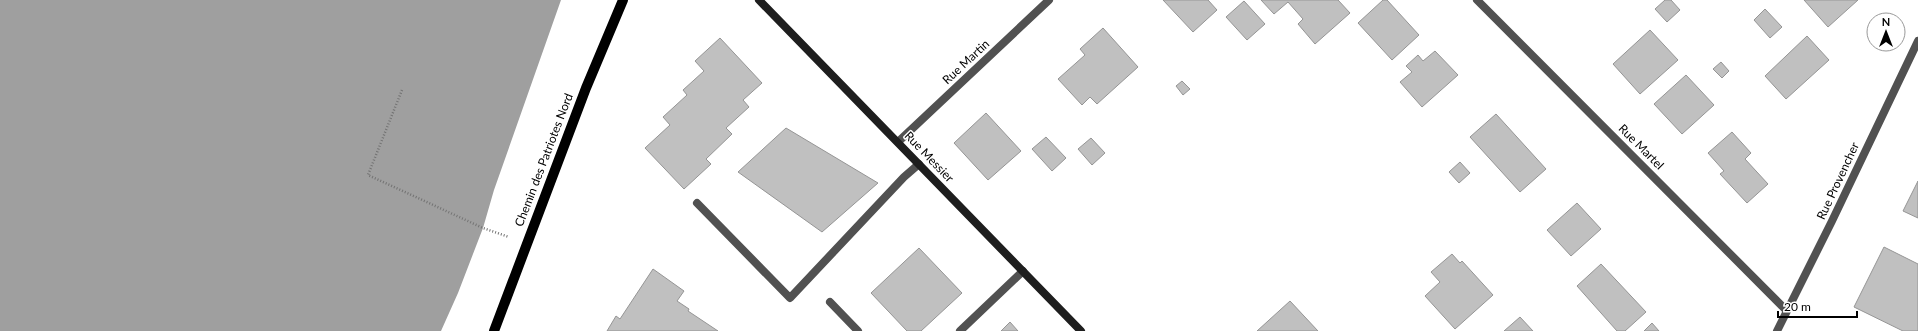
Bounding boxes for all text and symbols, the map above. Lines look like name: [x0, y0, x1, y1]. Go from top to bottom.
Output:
north arrow: [1866, 12, 1906, 52]
text: N: [1882, 15, 1890, 28]
street label: Rue Martin: [939, 36, 992, 87]
street label: Chemin des Patriotes Nord: [511, 91, 576, 229]
street label: Rue Martel: [1616, 121, 1667, 172]
street label: Rue Messier: [902, 128, 958, 186]
street label: Rue Provencher: [1813, 139, 1862, 222]
scale bar: [1778, 293, 1857, 319]
text: 20 m: [1784, 299, 1811, 314]

